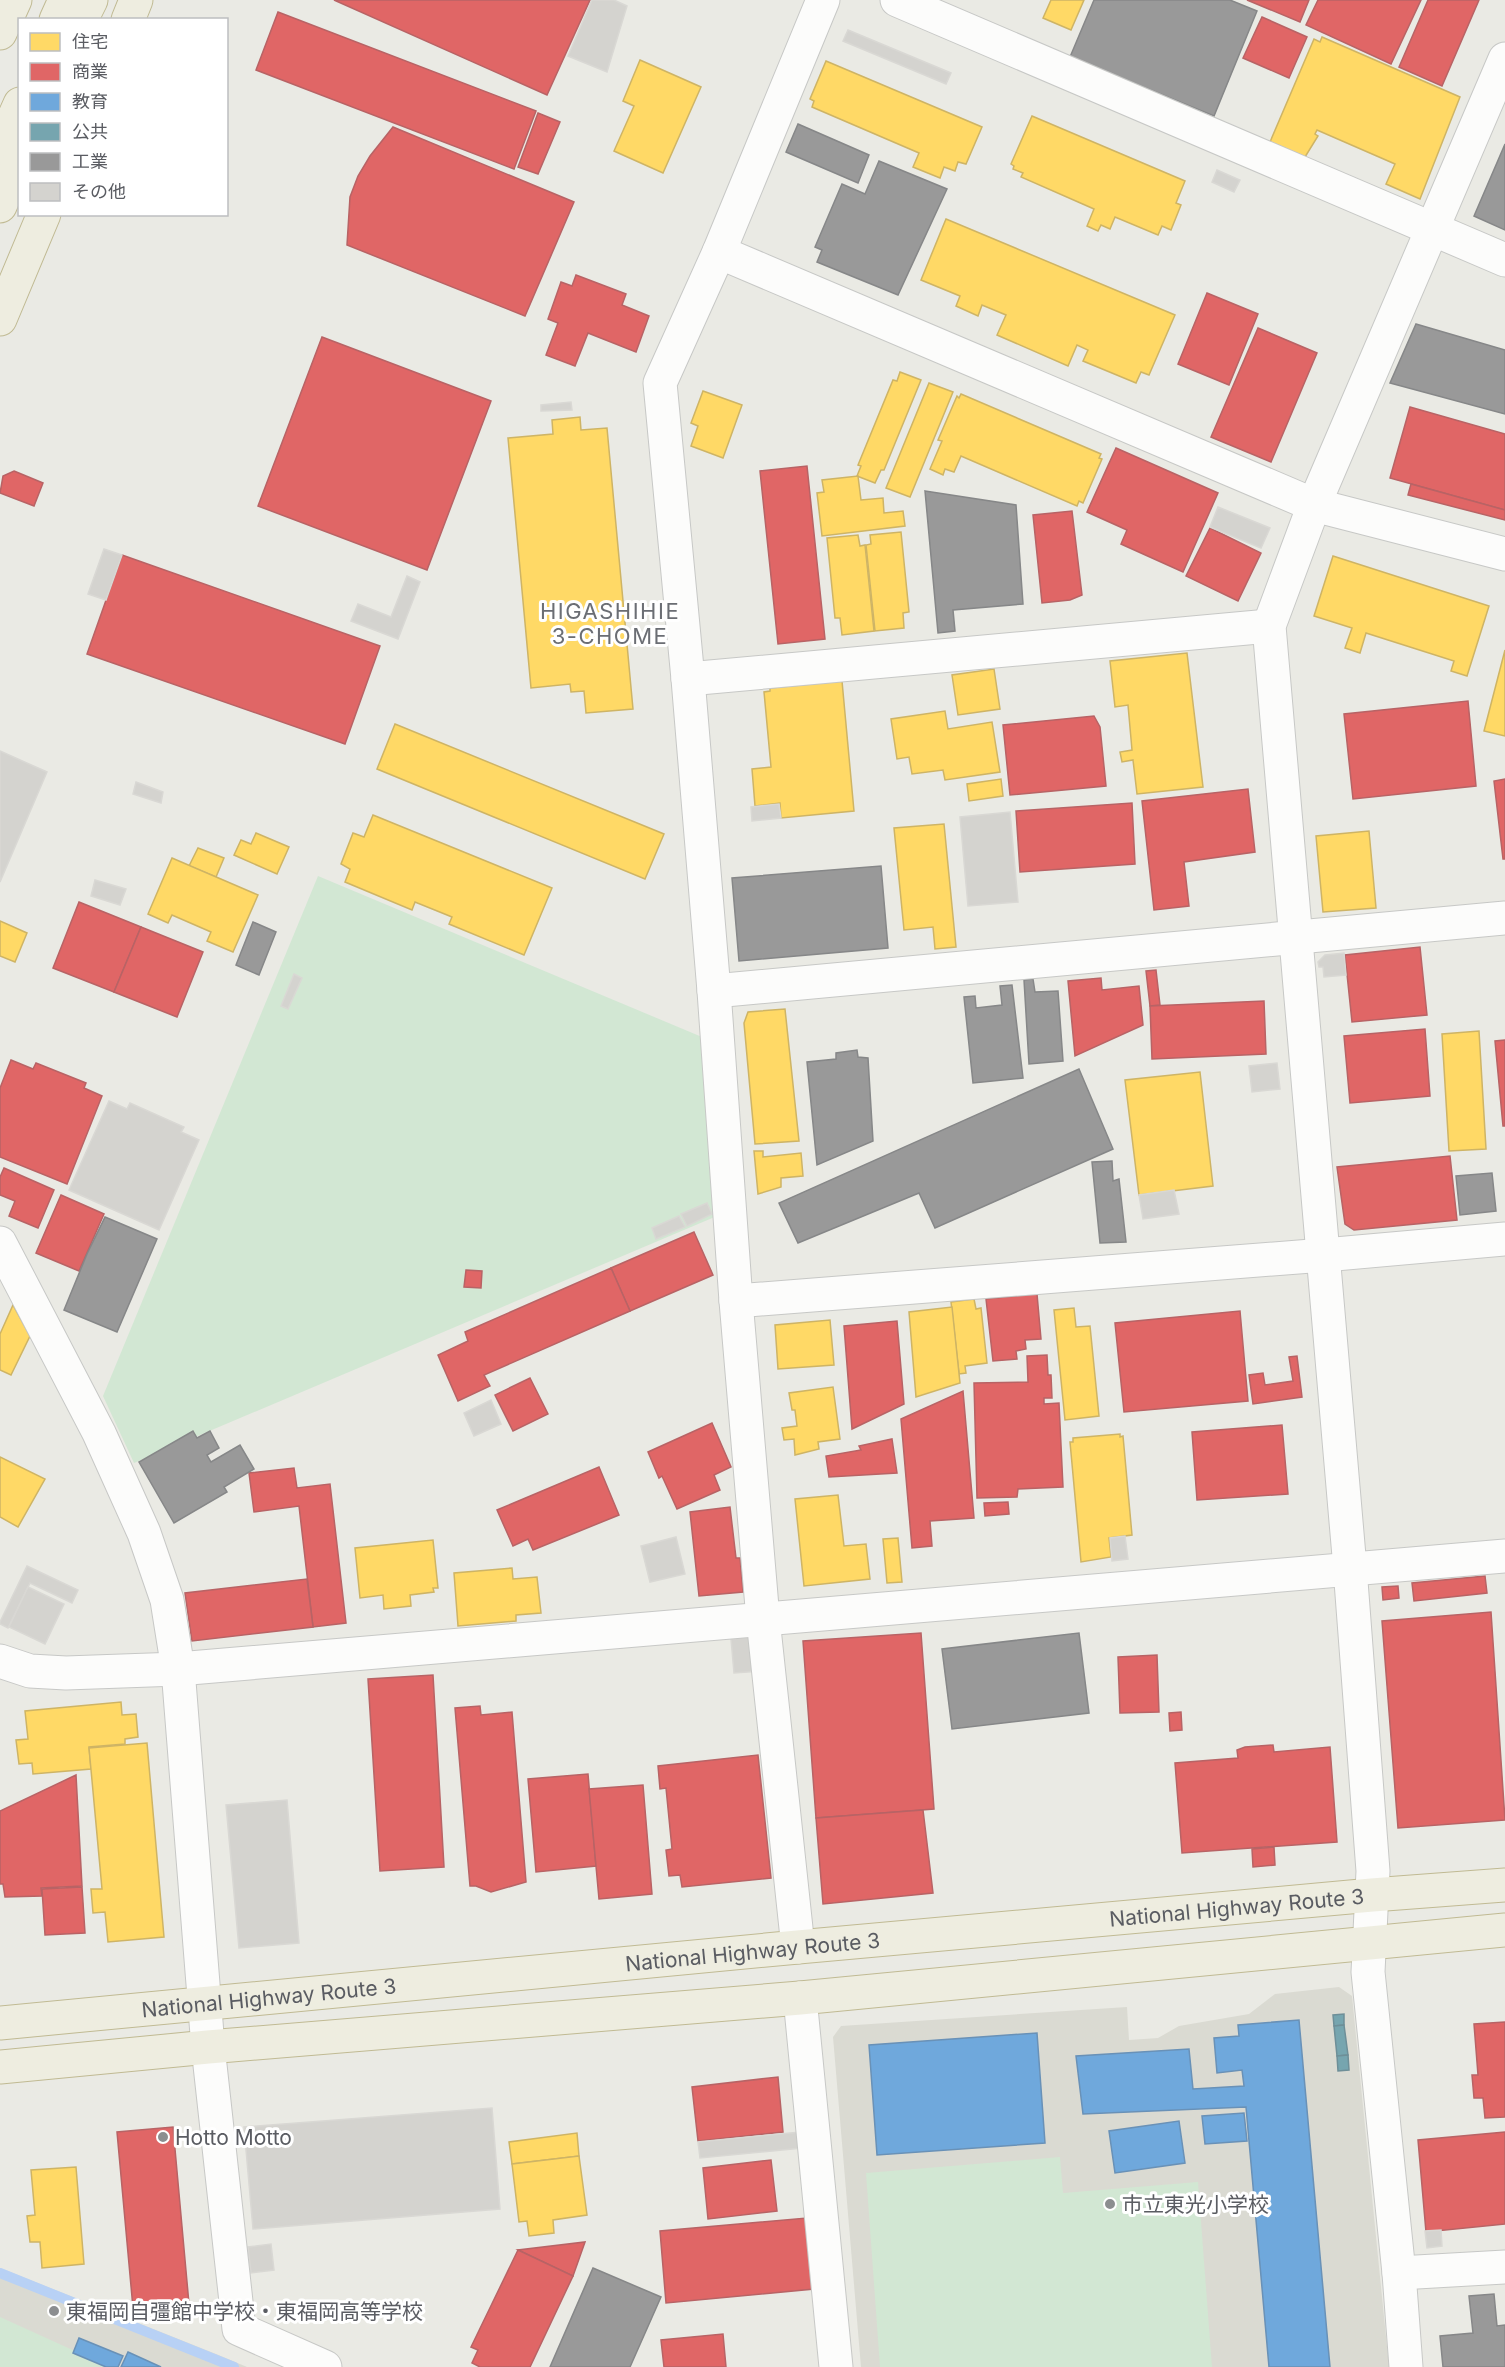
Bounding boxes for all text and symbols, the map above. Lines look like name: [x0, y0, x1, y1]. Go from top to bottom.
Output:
legend: [18, 18, 228, 216]
text: 住宅: [72, 31, 108, 52]
text: 商業: [72, 61, 108, 82]
text: 教育: [72, 91, 108, 112]
text: 公共: [72, 121, 108, 142]
text: 工業: [72, 151, 108, 172]
text: その他: [72, 181, 126, 202]
district label: HIGASHIHIE 3-CHOME: [540, 598, 680, 649]
street label: National Highway Route 3: [1108, 1883, 1365, 1931]
street label: National Highway Route 3: [624, 1927, 881, 1976]
street label: National Highway Route 3: [140, 1973, 397, 2022]
place label: Hotto Motto: [175, 2125, 292, 2150]
marker: Hotto Motto: [156, 2130, 170, 2144]
place label: 市立東光小学校: [1122, 2192, 1269, 2217]
marker: 市立東光小学校: [1103, 2197, 1117, 2211]
place label: 東福岡自彊館中学校・東福岡高等学校: [66, 2299, 423, 2324]
marker: 東福岡自彊館中学校・東福岡高等学校: [47, 2304, 61, 2318]

